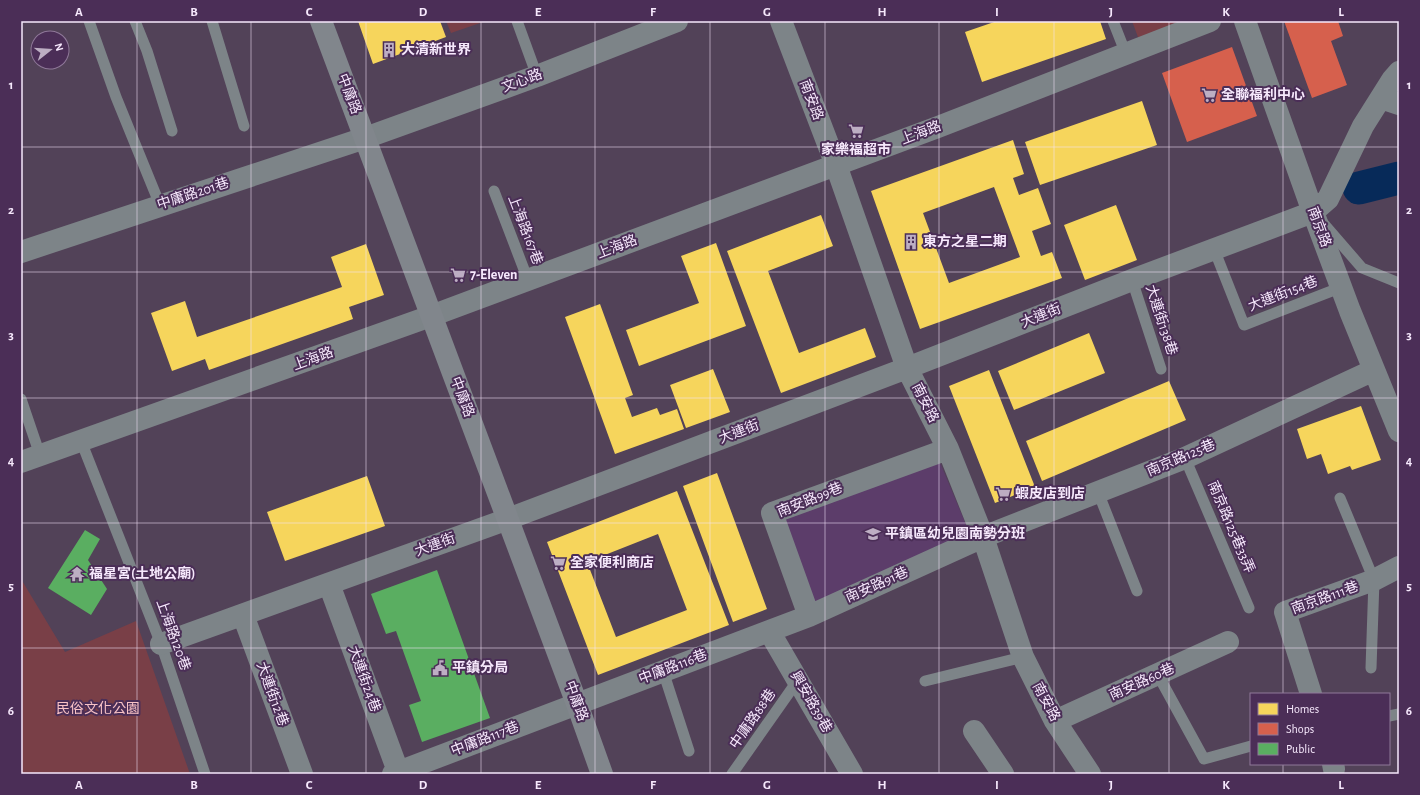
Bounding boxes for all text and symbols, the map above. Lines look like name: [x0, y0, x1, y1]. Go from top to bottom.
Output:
text: A: [75, 6, 83, 19]
text: B: [190, 6, 198, 19]
text: C: [306, 6, 313, 19]
text: D: [419, 6, 428, 19]
text: E: [535, 6, 542, 19]
text: F: [650, 6, 657, 19]
text: G: [763, 6, 771, 19]
text: H: [877, 6, 887, 19]
text: I: [995, 6, 999, 19]
text: J: [1109, 6, 1113, 19]
text: K: [1222, 6, 1230, 19]
text: L: [1338, 6, 1344, 19]
north arrow: [30, 30, 70, 70]
building icon: 大清新世界: [380, 41, 398, 59]
text: N: [53, 42, 65, 52]
place label: 大清新世界: [401, 42, 471, 57]
street label: 文心路: [500, 66, 544, 95]
street label: 中庸路: [335, 72, 364, 116]
street label: 南安路: [797, 78, 826, 122]
text: 1: [9, 79, 13, 92]
text: 1: [1407, 79, 1411, 92]
supermarket icon: 全聯福利中心: [1200, 86, 1218, 104]
place label: 全聯福利中心: [1221, 87, 1305, 102]
street label: 上海路: [899, 118, 943, 147]
supermarket icon: 家樂福超市: [847, 122, 865, 140]
place label: 家樂福超市: [821, 141, 891, 157]
street label: 中庸路201巷: [155, 175, 231, 212]
street label: 上海路167巷: [505, 193, 546, 267]
text: 2: [8, 204, 14, 217]
text: 2: [1406, 204, 1412, 217]
street label: 南京路: [1305, 205, 1334, 249]
street label: 上海路: [595, 232, 639, 261]
building icon: 東方之星二期: [902, 233, 920, 251]
place label: 東方之星二期: [923, 233, 1007, 249]
supermarket icon: 7-Eleven: [449, 266, 467, 284]
place label: 7-Eleven: [470, 268, 518, 282]
street label: 大連街154巷: [1246, 273, 1320, 314]
street label: 大連街138巷: [1143, 283, 1180, 357]
street label: 大連街: [1019, 301, 1063, 330]
text: 3: [8, 329, 14, 342]
text: 3: [1406, 329, 1412, 342]
street label: 上海路: [291, 344, 335, 373]
street label: 中庸路: [448, 375, 477, 419]
street label: 南安路: [909, 381, 942, 425]
street label: 大連街: [717, 417, 761, 446]
street label: 南京路125巷: [1144, 436, 1217, 479]
text: 4: [8, 455, 15, 468]
text: 4: [1406, 455, 1413, 468]
street label: 南京路125巷33弄: [1205, 479, 1258, 575]
street label: 南安路99巷: [775, 480, 845, 519]
supermarket icon: 蝦皮店到店: [994, 485, 1012, 503]
place label: 蝦皮店到店: [1015, 485, 1085, 501]
school or university icon: 平鎮區幼兒園南勢分班: [864, 525, 882, 543]
place label: 平鎮區幼兒園南勢分班: [885, 525, 1025, 541]
street label: 大連街: [413, 530, 457, 559]
supermarket icon: 全家便利商店: [549, 554, 567, 572]
place label: 全家便利商店: [570, 554, 654, 570]
street label: 南安路91巷: [843, 564, 911, 605]
temple icon: 福星宮(土地公廟): [68, 565, 86, 583]
place label: 福星宮(土地公廟): [89, 565, 195, 581]
street label: 南京路111巷: [1289, 578, 1360, 617]
text: 5: [8, 580, 14, 593]
text: 5: [1406, 580, 1412, 593]
street label: 上海路120巷: [154, 597, 193, 672]
street label: 大連街24巷: [346, 644, 383, 714]
street label: 中庸路116巷: [636, 647, 709, 686]
public building icon: 平鎮分局: [431, 659, 449, 677]
place label: 平鎮分局: [452, 659, 508, 675]
street label: 大連街12巷: [254, 660, 291, 728]
street label: 南安路60巷: [1107, 660, 1177, 703]
street label: 興安路39巷: [788, 668, 835, 735]
street label: 中庸路: [562, 679, 591, 723]
street label: 南安路: [1030, 680, 1063, 724]
street label: 中庸路88巷: [727, 686, 779, 751]
legend: [1250, 693, 1390, 765]
park label: 民俗文化公園: [56, 700, 140, 716]
text: Homes: [1286, 703, 1319, 715]
text: 6: [8, 705, 14, 718]
text: 6: [1406, 705, 1412, 718]
street label: 中庸路117巷: [449, 719, 521, 758]
text: Shops: [1286, 723, 1314, 735]
text: Public: [1286, 743, 1315, 755]
text: A: [75, 779, 83, 792]
text: B: [190, 779, 198, 792]
text: C: [306, 779, 313, 792]
text: D: [419, 779, 428, 792]
text: E: [535, 779, 542, 792]
text: F: [650, 779, 657, 792]
text: G: [763, 779, 771, 792]
text: H: [877, 779, 887, 792]
text: I: [995, 779, 999, 792]
text: J: [1109, 779, 1113, 792]
text: K: [1222, 779, 1230, 792]
text: L: [1338, 779, 1344, 792]

